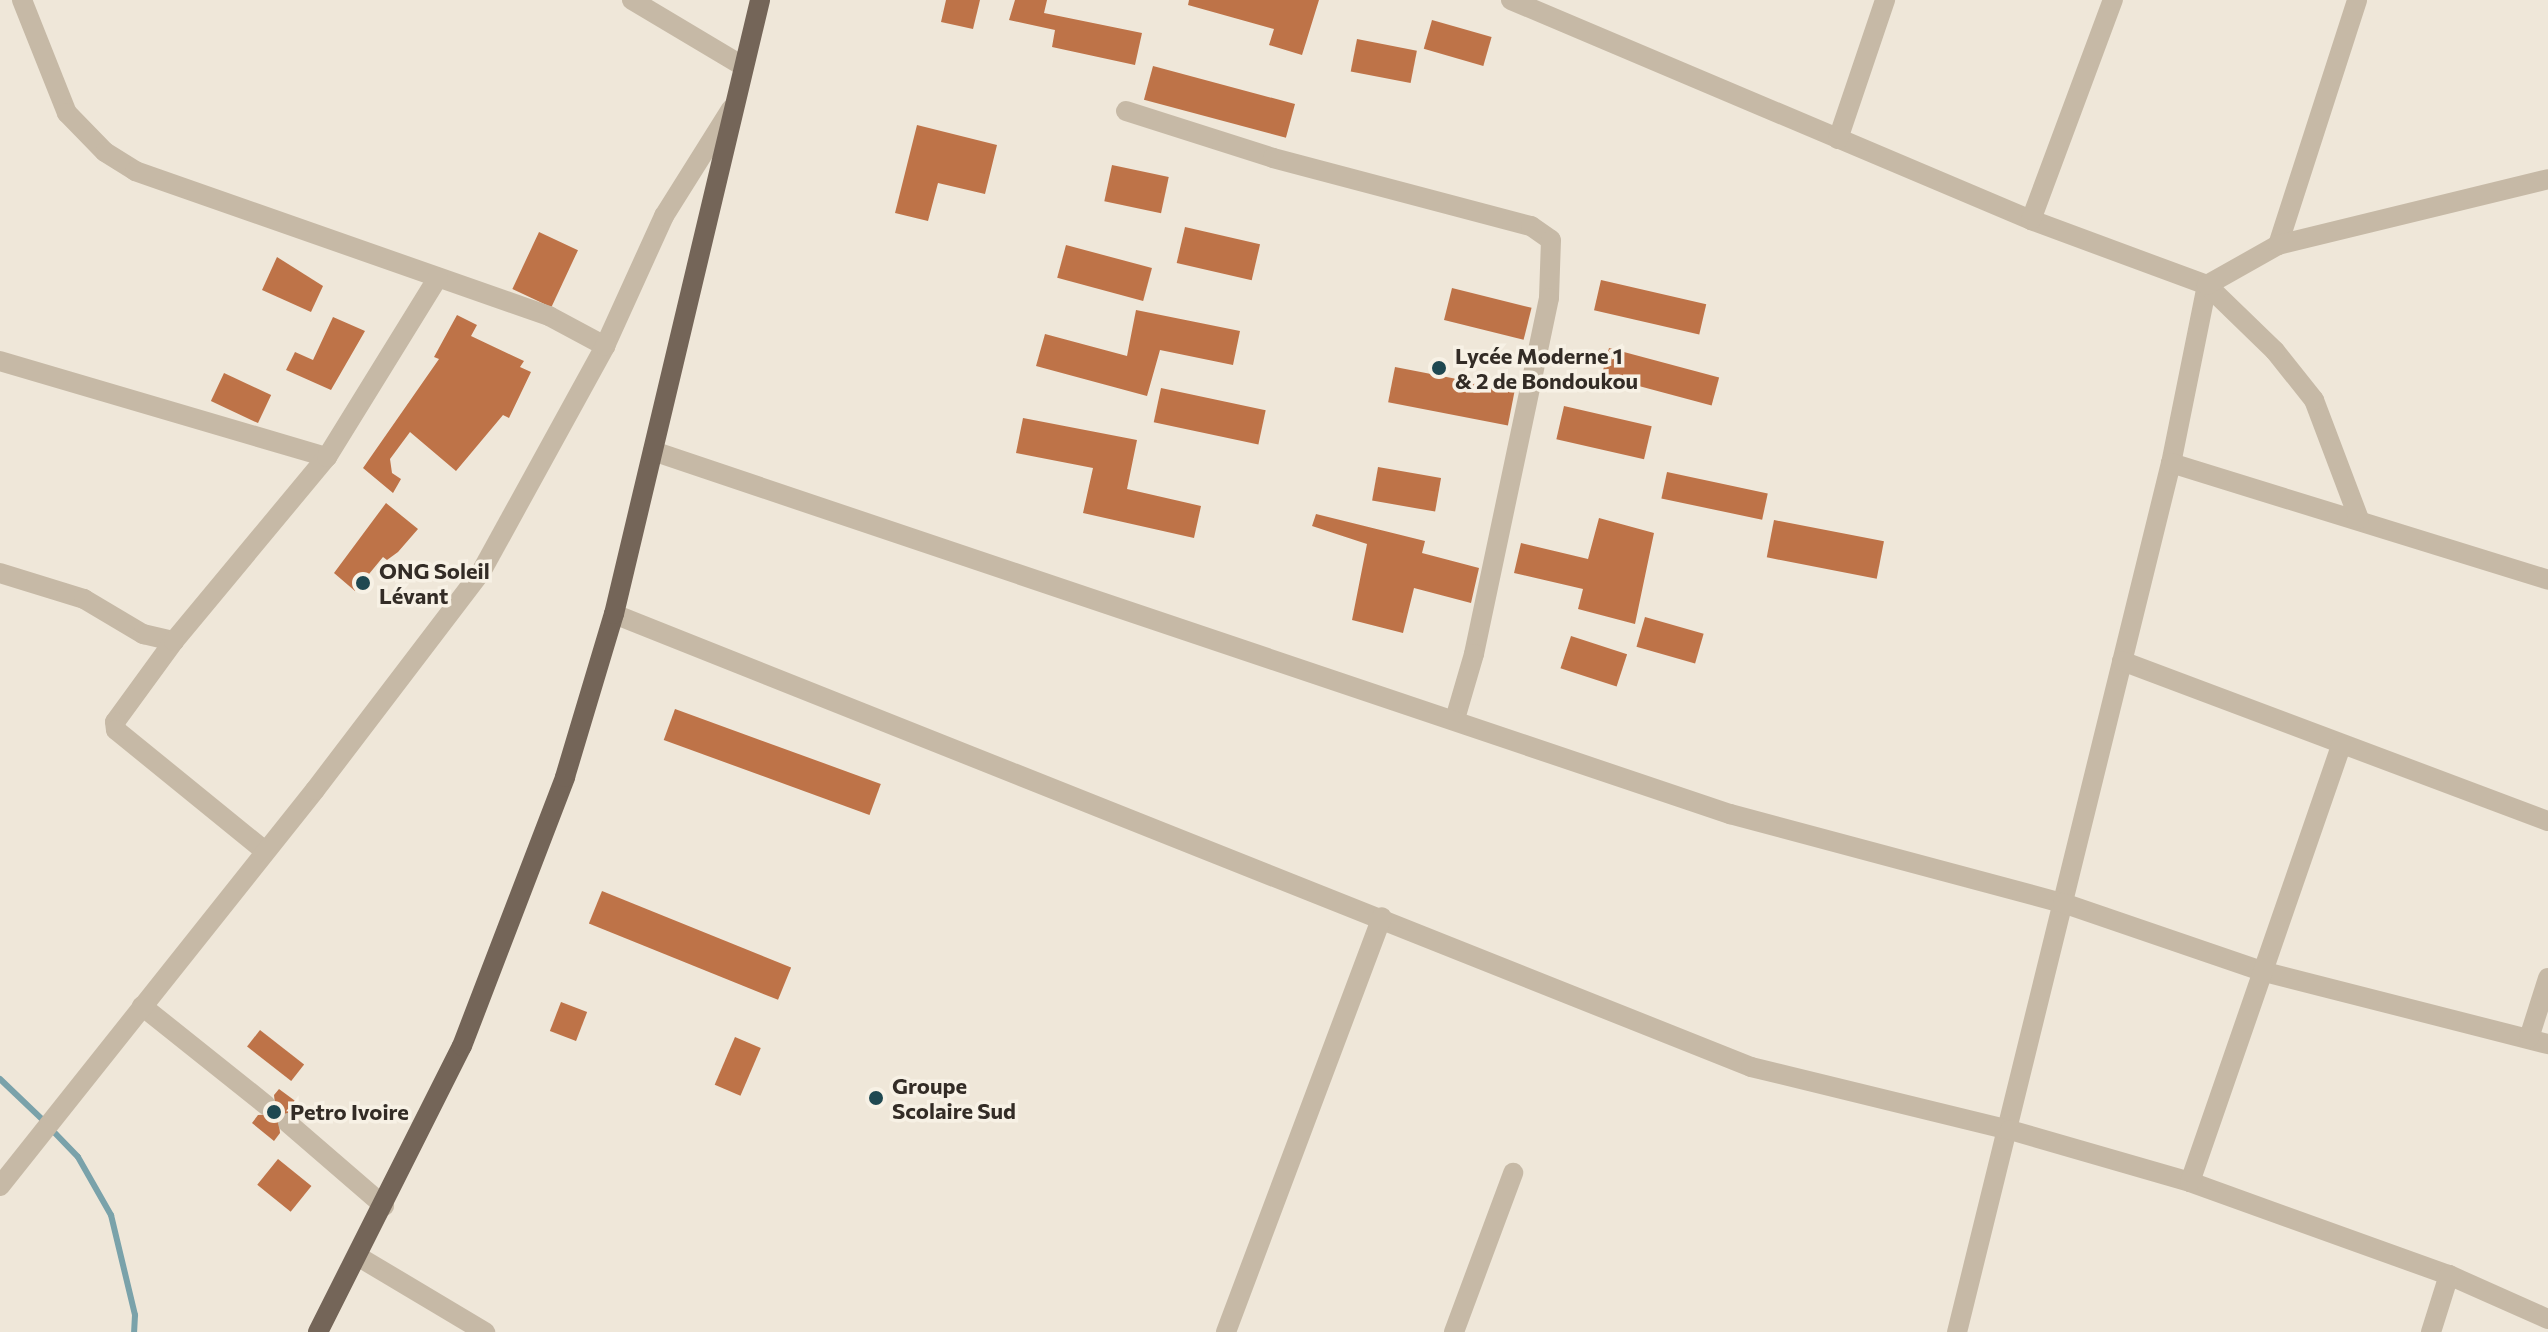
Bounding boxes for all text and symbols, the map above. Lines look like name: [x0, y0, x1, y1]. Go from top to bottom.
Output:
place label: Lycée Moderne 1 & 2 de Bondoukou: [1455, 342, 1638, 394]
marker: Lycée Moderne 1 & 2 de Bondoukou: [1430, 359, 1448, 377]
place label: ONG Soleil Lévant: [379, 557, 490, 608]
marker: ONG Soleil Lévant: [354, 574, 372, 592]
place label: Groupe Scolaire Sud: [892, 1072, 1016, 1124]
marker: Groupe Scolaire Sud: [867, 1089, 885, 1107]
place label: Petro Ivoire: [290, 1099, 409, 1125]
marker: Petro Ivoire: [265, 1103, 283, 1121]

